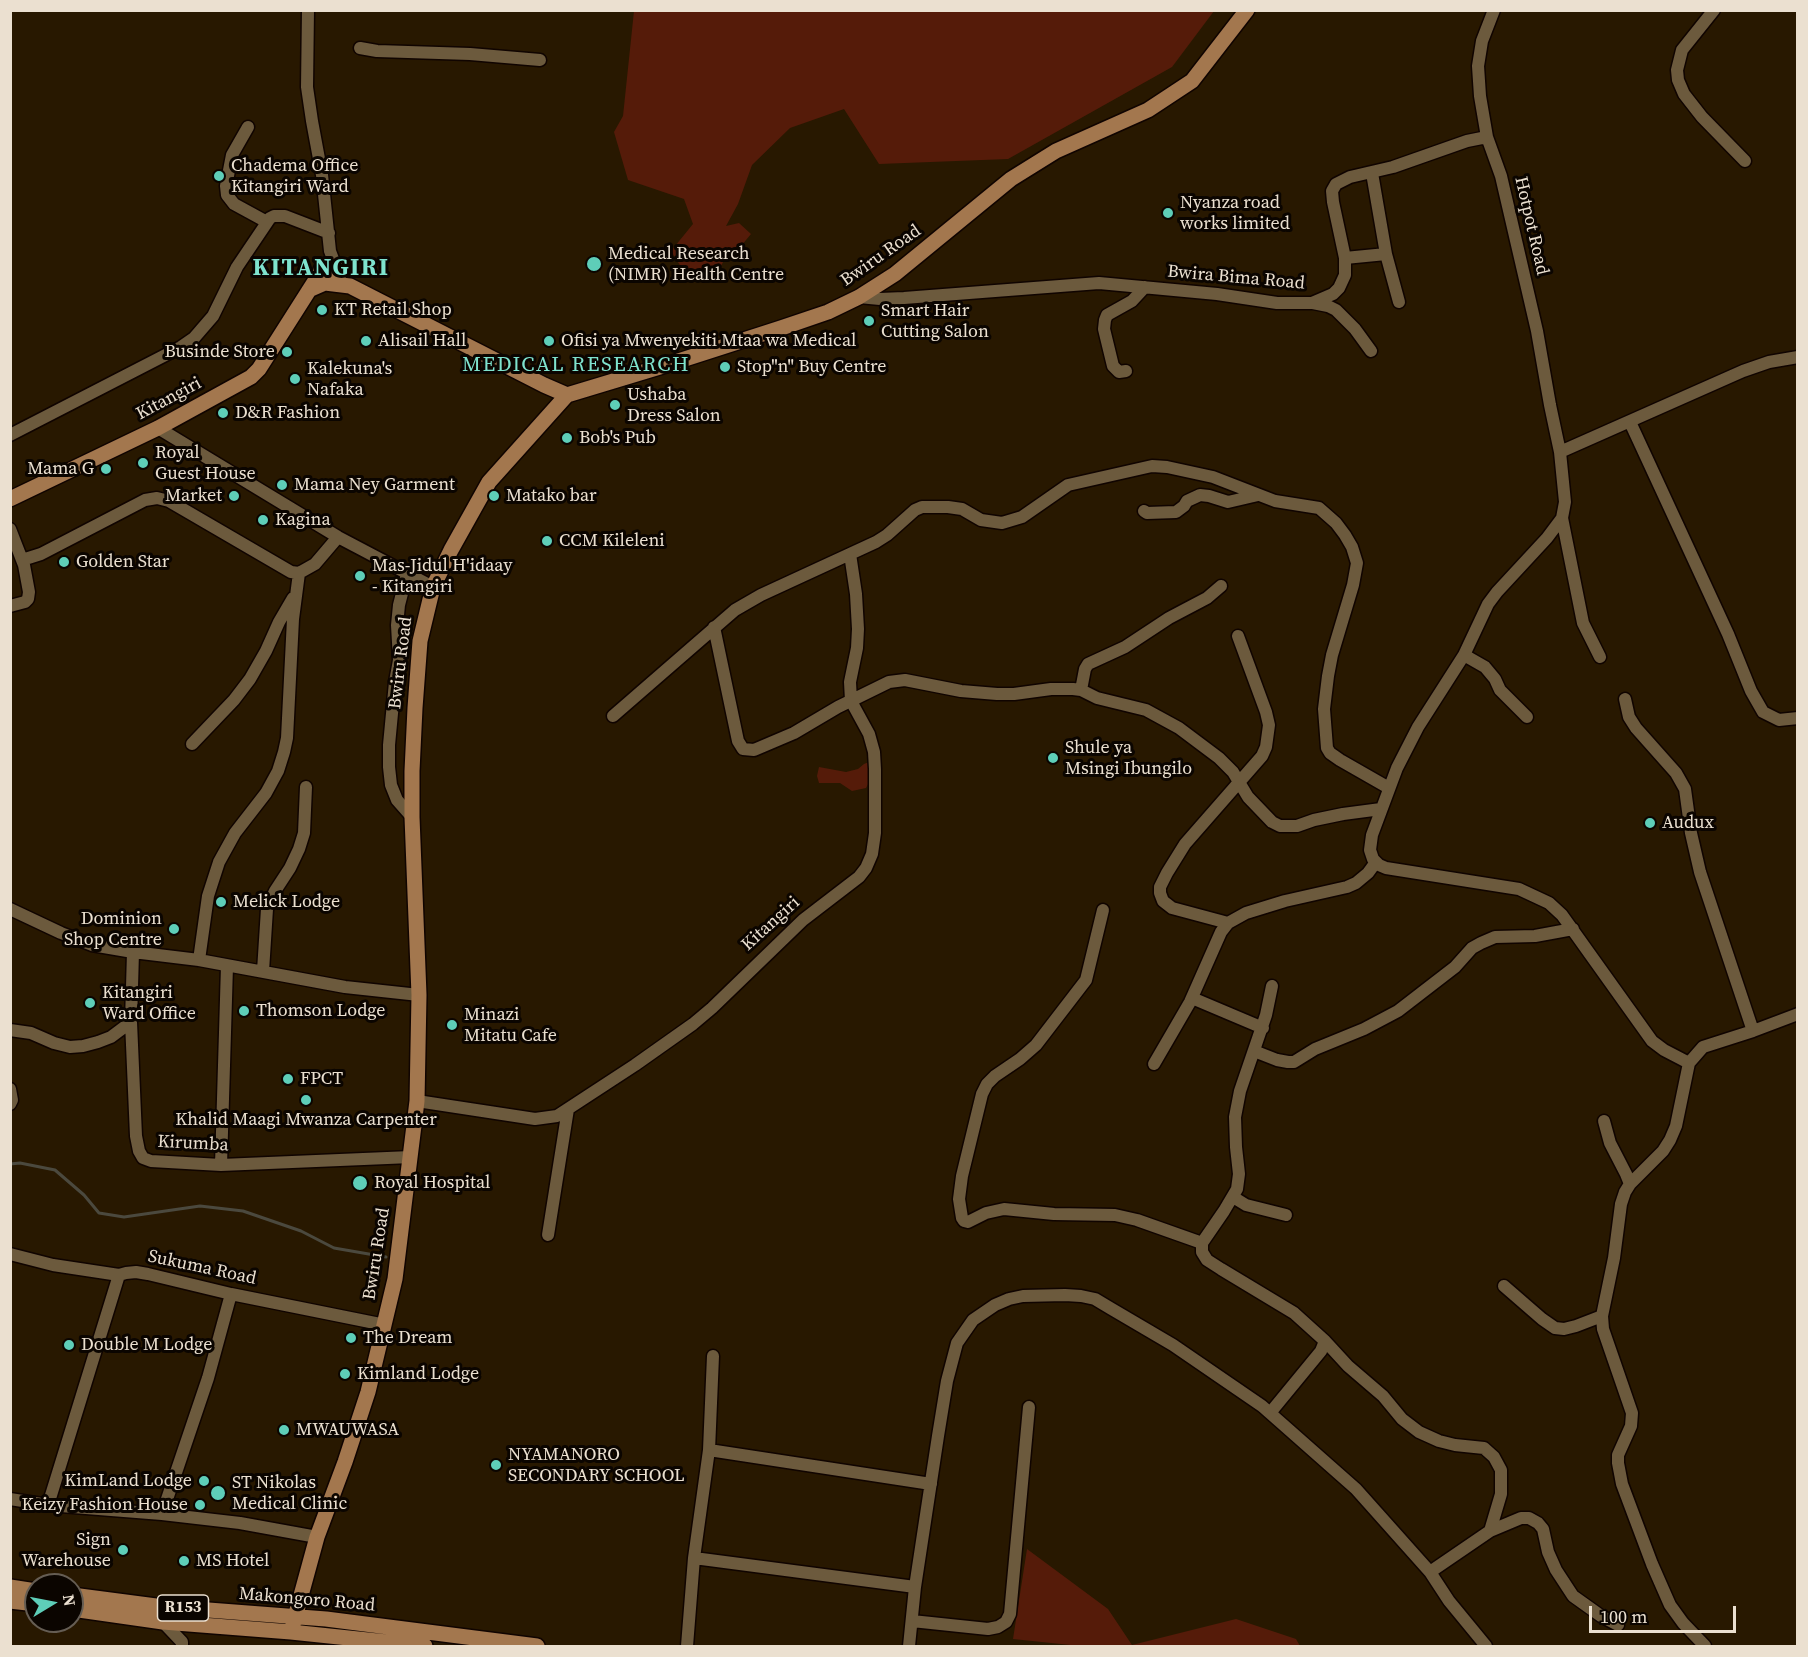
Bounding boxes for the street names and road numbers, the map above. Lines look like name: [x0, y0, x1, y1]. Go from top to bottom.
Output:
street label: Hotpot Road: [1509, 175, 1553, 277]
street label: Bwiru Road: [837, 220, 925, 292]
street label: Bwira Bima Road: [1166, 261, 1306, 295]
street label: Kitangiri: [133, 373, 205, 425]
street label: Bwiru Road: [385, 615, 417, 711]
street label: Kitangiri: [737, 892, 805, 956]
street label: Kirumba: [157, 1131, 229, 1157]
street label: Bwiru Road: [359, 1206, 395, 1302]
street label: Sukuma Road: [146, 1246, 258, 1290]
street label: Makongoro Road: [238, 1583, 376, 1617]
road number: R153: [158, 1595, 208, 1621]

